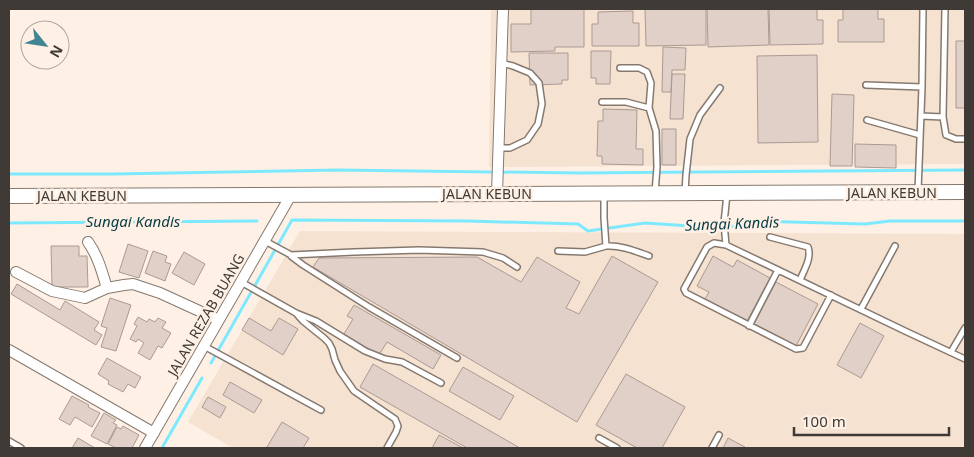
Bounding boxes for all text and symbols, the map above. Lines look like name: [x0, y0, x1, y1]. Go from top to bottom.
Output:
north arrow: [20, 20, 70, 70]
text: N: [46, 42, 68, 61]
street label: JALAN KEBUN: [845, 183, 937, 202]
street label: JALAN KEBUN: [440, 184, 532, 203]
street label: JALAN KEBUN: [35, 186, 127, 205]
water label: Sungai Kandis: [86, 211, 181, 231]
water label: Sungai Kandis: [684, 211, 780, 235]
street label: JALAN REZAB BUANG: [162, 250, 248, 381]
scale bar: [794, 404, 949, 436]
text: 100 m: [802, 411, 846, 431]

